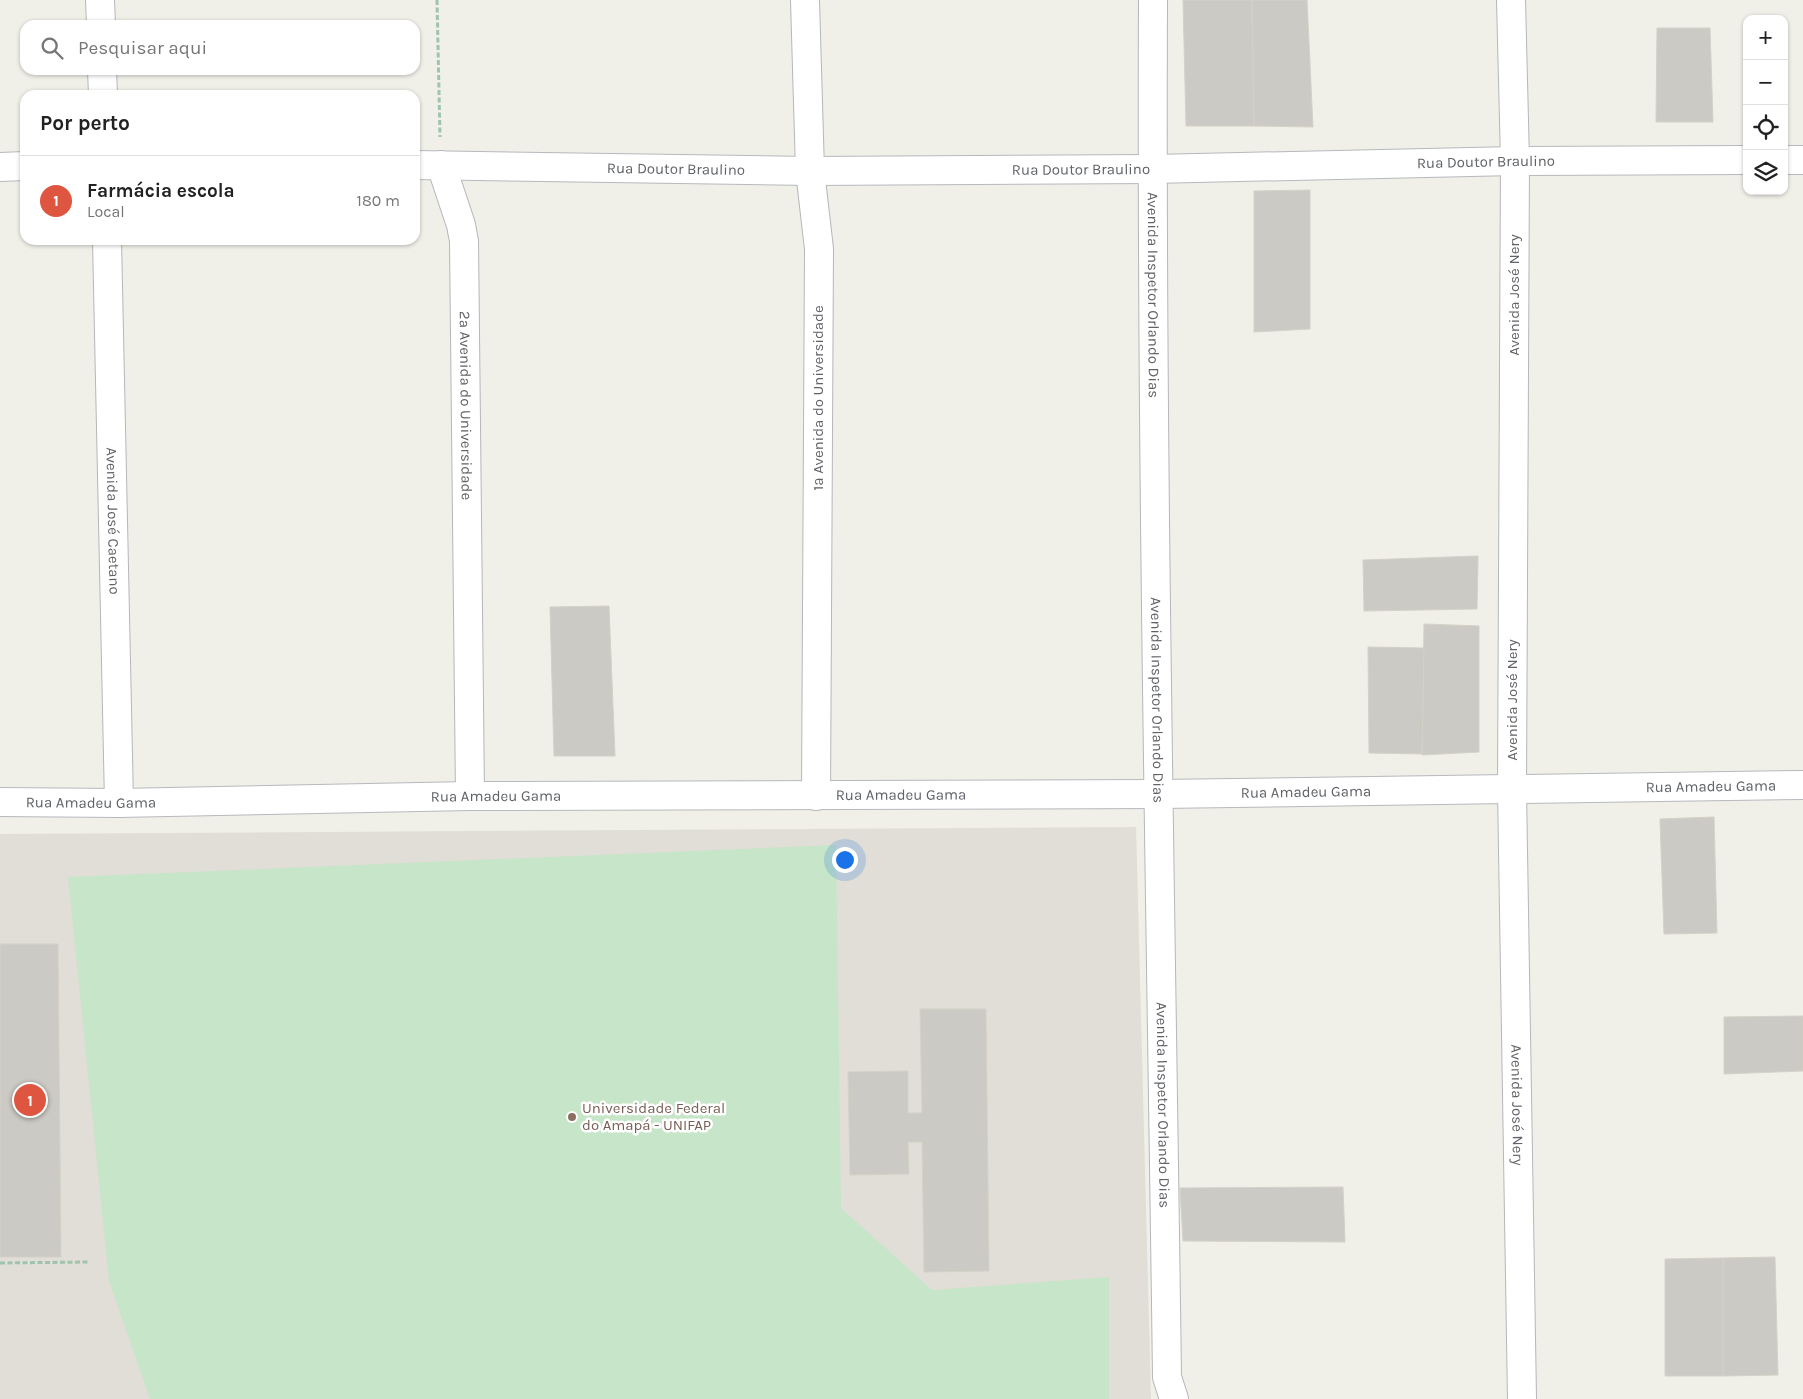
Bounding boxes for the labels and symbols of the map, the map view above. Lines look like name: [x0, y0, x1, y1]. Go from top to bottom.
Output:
street label: Rua Doutor Braulino: [1417, 152, 1555, 172]
street label: Rua Doutor Braulino: [607, 159, 745, 179]
street label: Rua Doutor Braulino: [1012, 160, 1150, 179]
street label: Avenida Inspetor Orlando Dias: [1144, 192, 1163, 398]
street label: Avenida José Nery: [1505, 234, 1523, 356]
street label: 1ª Avenida do Universidade: [809, 305, 827, 491]
street label: 2a Avenida do Universidade: [456, 311, 476, 500]
street label: Avenida José Caetano: [102, 447, 124, 595]
street label: Avenida Inspetor Orlando Dias: [1147, 597, 1168, 803]
street label: Avenida José Nery: [1503, 639, 1521, 761]
street label: Rua Amadeu Gama: [1645, 776, 1776, 796]
street label: Rua Amadeu Gama: [1241, 782, 1371, 802]
street label: Rua Amadeu Gama: [836, 786, 966, 804]
street label: Rua Amadeu Gama: [430, 787, 561, 806]
street label: Rua Amadeu Gama: [26, 793, 156, 812]
your location: [832, 847, 858, 873]
street label: Avenida Inspetor Orlando Dias: [1153, 1002, 1174, 1208]
street label: Avenida José Nery: [1507, 1044, 1527, 1166]
pin: 1: [14, 1081, 46, 1119]
place label: Universidade Federal do Amapá - UNIFAP: [582, 1099, 725, 1134]
marker: Universidade Federal do Amapá - UNIFAP: [566, 1111, 578, 1123]

